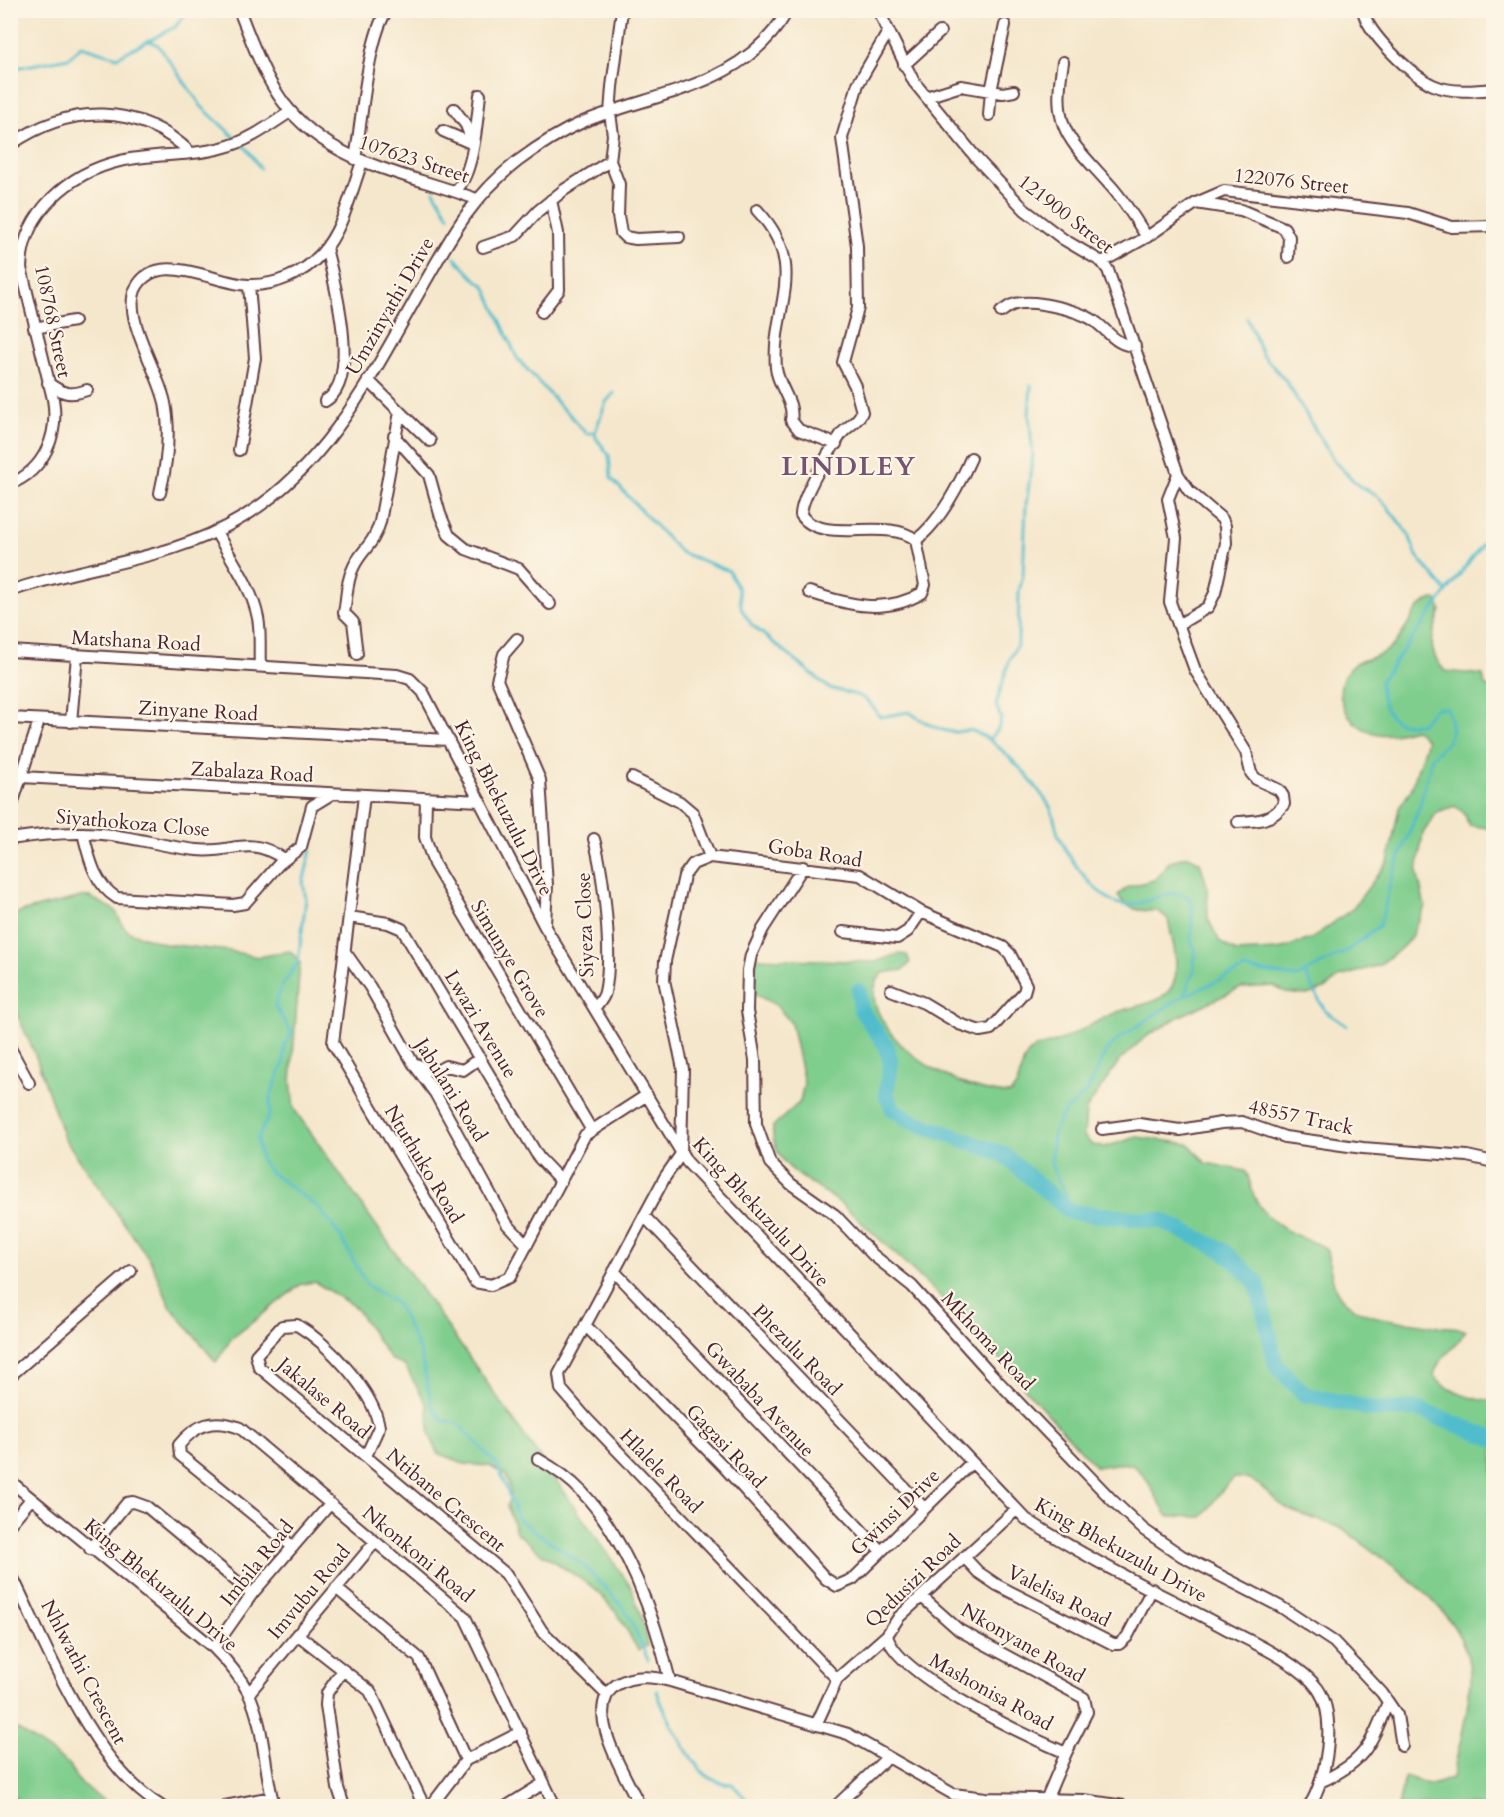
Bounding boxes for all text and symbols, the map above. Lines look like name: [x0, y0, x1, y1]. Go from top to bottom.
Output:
street label: 107623 Street: [355, 128, 473, 190]
street label: 122076 Street: [1232, 162, 1350, 201]
street label: 121900 Street: [1012, 168, 1120, 260]
street label: Umzinyathi Drive: [340, 232, 440, 380]
street label: 108768 Street: [28, 262, 78, 381]
district label: LINDLEY: [781, 449, 917, 484]
street label: Matshana Road: [71, 624, 202, 658]
street label: Zinyane Road: [137, 694, 259, 728]
street label: King Bhekuzulu Drive: [448, 716, 560, 900]
street label: Zabalaza Road: [190, 755, 314, 789]
street label: Siyathokoza Close: [55, 803, 211, 843]
street label: Goba Road: [766, 832, 865, 874]
street label: Siyeza Close: [570, 872, 600, 978]
street label: Simunye Grove: [464, 895, 556, 1023]
street label: Lwazi Avenue: [438, 965, 524, 1083]
street label: Jabulani Road: [407, 1031, 494, 1147]
street label: 48557 Track: [1246, 1093, 1356, 1141]
street label: Ntuthuko Road: [378, 1100, 470, 1228]
street label: King Bhekuzulu Drive: [686, 1131, 836, 1293]
street label: Mkhoma Road: [935, 1286, 1041, 1397]
street label: Phezulu Road: [747, 1298, 848, 1402]
street label: Gwababa Avenue: [699, 1335, 821, 1463]
street label: Jakalase Road: [270, 1349, 376, 1445]
street label: Gagasi Road: [680, 1398, 772, 1494]
street label: Hlalele Road: [614, 1423, 709, 1520]
street label: Ntibane Crescent: [380, 1442, 512, 1558]
street label: Gwinsi Drive: [844, 1462, 946, 1562]
street label: King Bhekuzulu Drive: [1030, 1491, 1212, 1609]
street label: Nkonkoni Road: [357, 1499, 480, 1609]
street label: King Bhekuzulu Drive: [78, 1512, 244, 1658]
street label: Imbila Road: [214, 1514, 300, 1612]
street label: Qedusizi Road: [859, 1528, 967, 1634]
street label: Imvubu Road: [261, 1539, 357, 1645]
street label: Valelisa Road: [1003, 1558, 1116, 1634]
street label: Nhlwathi Crescent: [34, 1595, 134, 1750]
street label: Nkonyane Road: [956, 1597, 1090, 1690]
street label: Mashonisa Road: [924, 1647, 1058, 1737]

